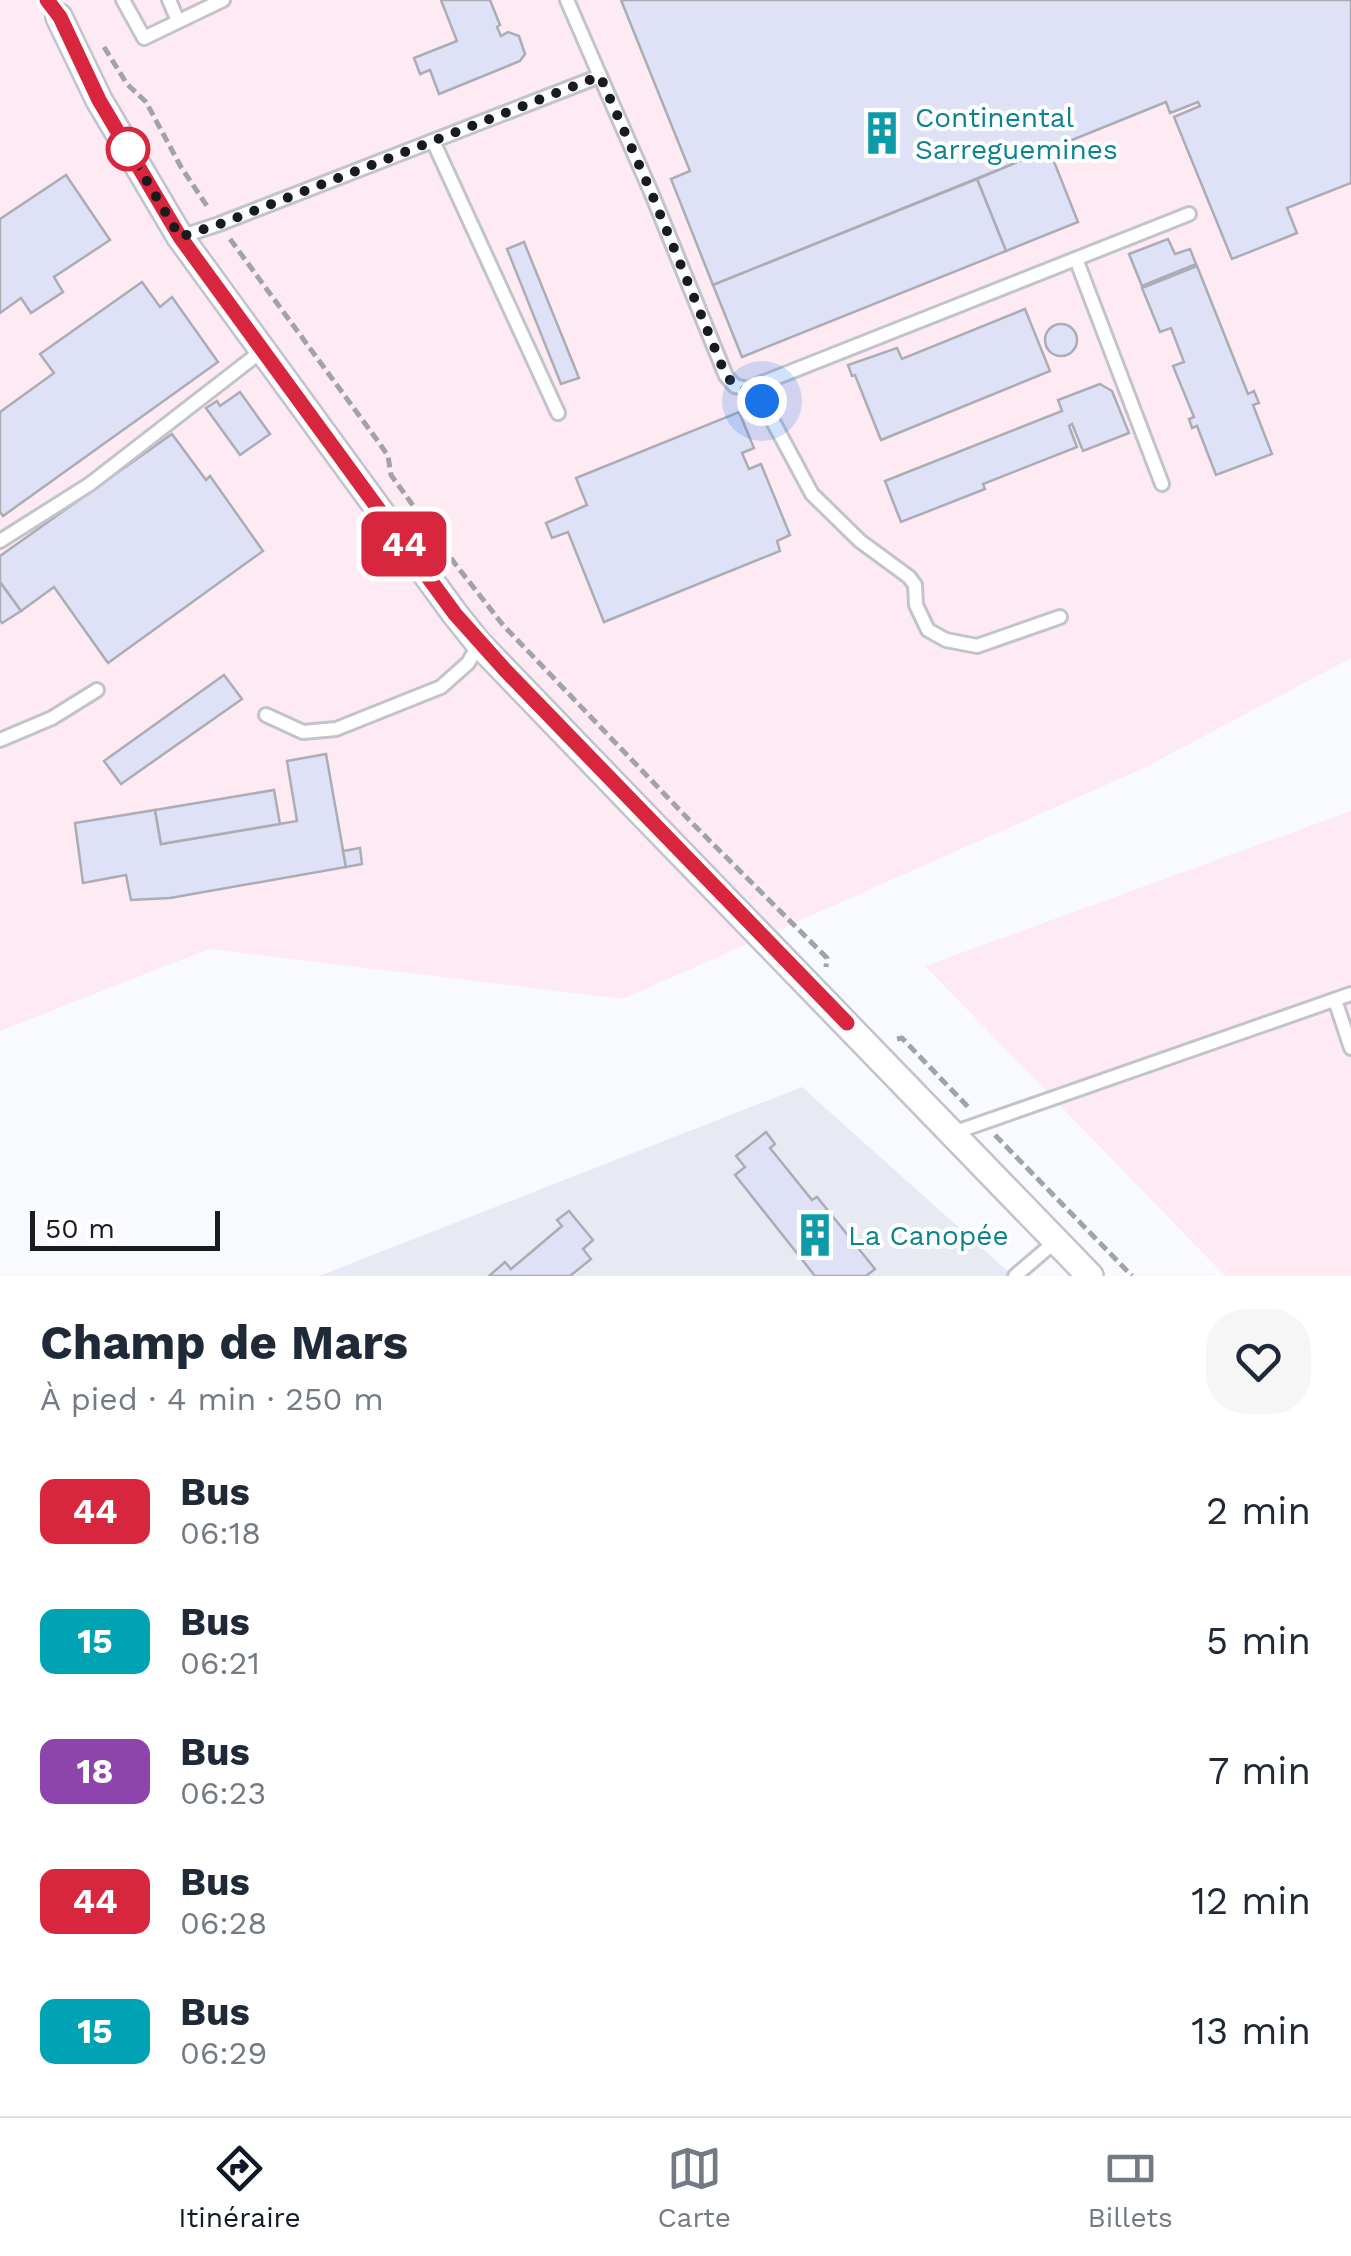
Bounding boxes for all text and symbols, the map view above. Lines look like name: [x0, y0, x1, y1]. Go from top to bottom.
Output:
place label: Continental Sarreguemines: [915, 101, 1118, 166]
building icon: Continental Sarreguemines: [858, 109, 906, 157]
unlabelled marker: [107, 128, 149, 170]
your location: [737, 376, 787, 426]
line badge: 44: [359, 512, 449, 576]
text: 44: [381, 523, 427, 565]
scale bar: [30, 1206, 220, 1250]
building icon: La Canopée: [791, 1211, 839, 1259]
text: 50 m: [45, 1212, 115, 1245]
place label: La Canopée: [848, 1219, 1009, 1252]
button: heart: [1206, 1309, 1311, 1414]
text: Champ de Mars: [40, 1314, 408, 1371]
text: À pied · 4 min · 250 m: [40, 1380, 384, 1418]
text: Bus: [180, 1470, 250, 1514]
text: 2 min: [1206, 1489, 1311, 1533]
text: 44: [72, 1490, 118, 1532]
text: 06:18: [180, 1514, 261, 1552]
text: Bus: [180, 1600, 250, 1644]
text: 5 min: [1206, 1619, 1311, 1663]
text: 15: [77, 1620, 113, 1662]
text: 06:21: [180, 1644, 260, 1682]
text: Bus: [180, 1730, 250, 1774]
text: 7 min: [1208, 1749, 1311, 1793]
text: 18: [76, 1750, 114, 1792]
text: 06:23: [180, 1774, 266, 1812]
text: Bus: [180, 1860, 250, 1904]
text: 12 min: [1191, 1879, 1311, 1923]
text: 44: [72, 1880, 118, 1922]
text: 06:28: [180, 1904, 267, 1942]
text: Bus: [180, 1990, 250, 2034]
text: 13 min: [1191, 2009, 1311, 2053]
text: 15: [77, 2010, 113, 2052]
text: 06:29: [180, 2034, 267, 2072]
tab: Itinéraire: [178, 2141, 301, 2234]
tab: Carte: [657, 2141, 731, 2234]
tab: Billets: [1088, 2141, 1173, 2234]

